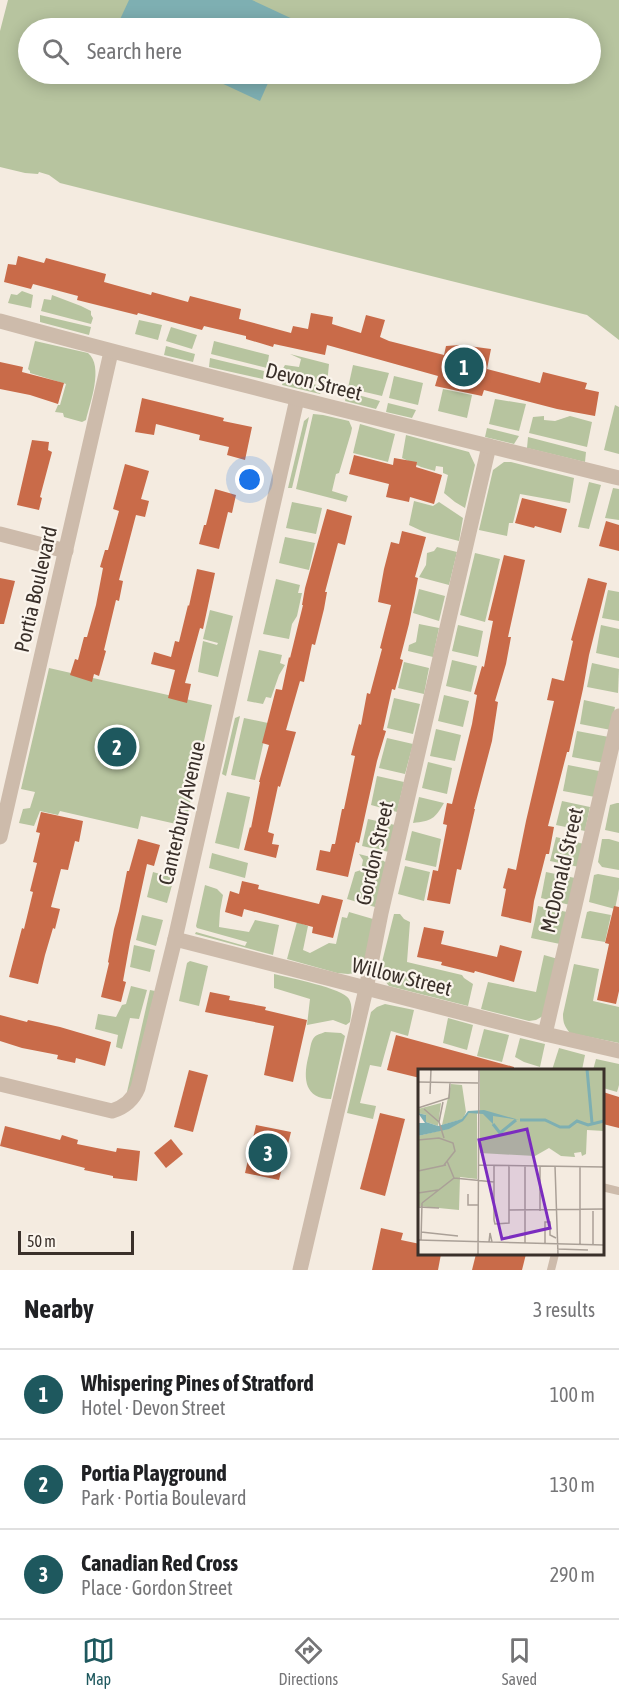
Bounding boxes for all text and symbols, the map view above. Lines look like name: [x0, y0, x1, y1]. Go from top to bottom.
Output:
search box: [18, 18, 601, 84]
icon: search: [39, 35, 72, 68]
text: Search here: [87, 38, 182, 64]
pin: 1: [444, 344, 484, 389]
street label: Devon Street: [263, 357, 365, 405]
your location: [235, 465, 264, 494]
street label: Portia Boulevard: [9, 524, 61, 654]
pin: 2: [98, 724, 136, 770]
street label: Canterbury Avenue: [153, 739, 209, 887]
street label: Gordon Street: [350, 799, 398, 907]
street label: McDonald Street: [535, 805, 587, 935]
street label: Willow Street: [350, 952, 454, 1000]
inset map: [418, 1069, 604, 1255]
pin: 3: [248, 1130, 288, 1176]
scale bar: [18, 1228, 134, 1256]
text: 50 m: [27, 1232, 56, 1250]
text: Nearby: [24, 1294, 94, 1324]
text: 3 results: [533, 1298, 595, 1321]
text: Whispering Pines of Stratford: [81, 1370, 314, 1396]
text: 1: [39, 1383, 48, 1406]
text: 100 m: [550, 1383, 595, 1406]
text: Hotel · Devon Street: [81, 1396, 226, 1419]
text: Portia Playground: [81, 1460, 227, 1486]
text: 2: [39, 1473, 48, 1496]
text: 130 m: [550, 1473, 595, 1496]
text: Park · Portia Boulevard: [81, 1486, 247, 1509]
text: Canadian Red Cross: [81, 1550, 238, 1576]
text: 3: [39, 1563, 48, 1586]
text: 290 m: [550, 1563, 595, 1586]
text: Place · Gordon Street: [81, 1576, 233, 1599]
tab: Map: [82, 1634, 115, 1688]
tab: Directions: [278, 1634, 338, 1688]
tab: Saved: [502, 1634, 537, 1688]

